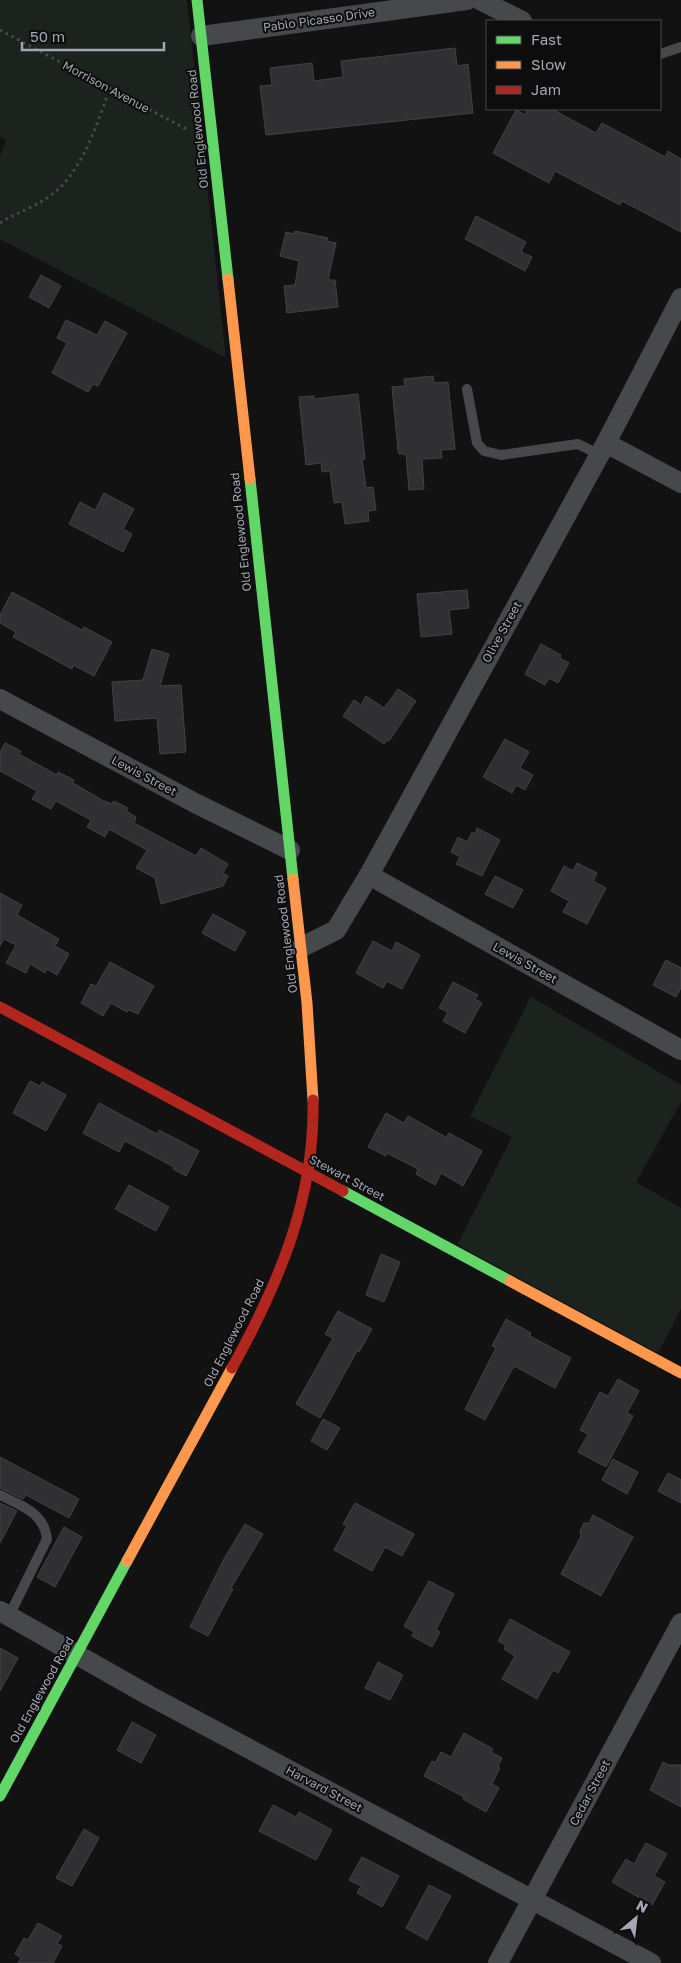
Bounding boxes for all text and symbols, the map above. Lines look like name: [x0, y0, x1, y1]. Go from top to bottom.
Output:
street label: Pablo Picasso Drive: [262, 4, 376, 35]
scale bar: [22, 20, 165, 52]
legend: [486, 20, 661, 110]
text: 50 m: [30, 27, 65, 45]
text: Fast: [531, 30, 562, 48]
text: Slow: [531, 55, 566, 73]
street label: Morrison Avenue: [60, 57, 152, 116]
street label: Old Englewood Road: [184, 69, 211, 189]
text: Jam: [531, 80, 561, 98]
street label: Old Englewood Road: [227, 472, 254, 592]
street label: Olive Street: [479, 598, 525, 665]
street label: Lewis Street: [109, 752, 179, 799]
street label: Old Englewood Road: [271, 874, 300, 994]
street label: Lewis Street: [490, 939, 560, 987]
street label: Stewart Street: [307, 1151, 388, 1204]
street label: Old Englewood Road: [200, 1276, 267, 1389]
street label: Old Englewood Road: [6, 1634, 77, 1746]
street label: Cedar Street: [566, 1757, 613, 1828]
street label: Harvard Street: [283, 1762, 365, 1815]
north arrow: [611, 1893, 661, 1943]
text: N: [634, 1896, 651, 1916]

